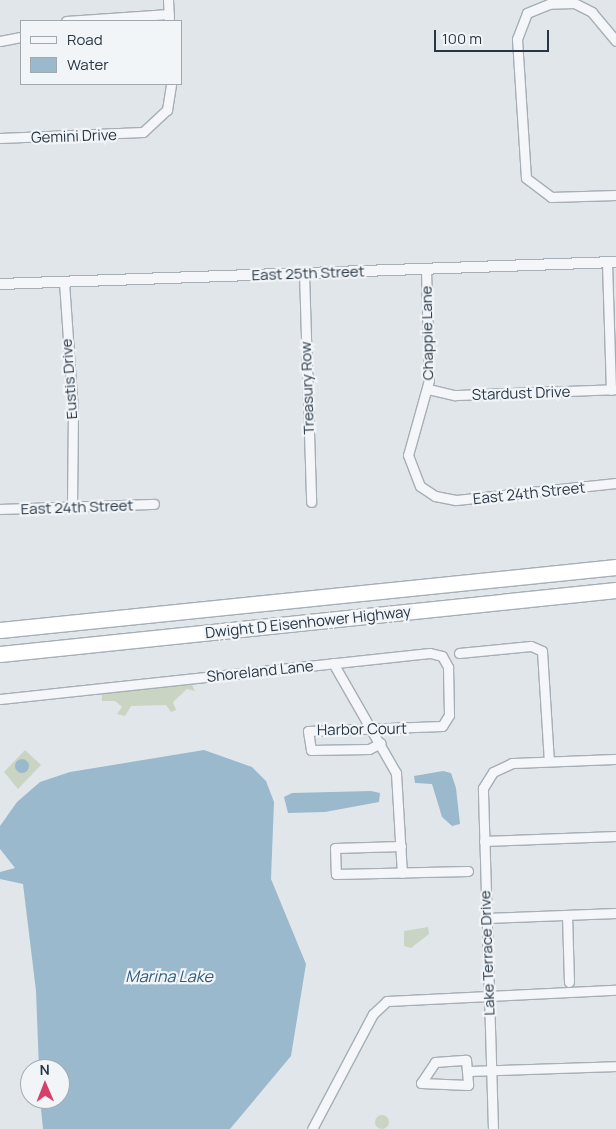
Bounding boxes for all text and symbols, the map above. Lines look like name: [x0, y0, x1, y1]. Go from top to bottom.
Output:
legend: [20, 20, 182, 85]
scale bar: [436, 20, 551, 52]
text: 100 m: [442, 28, 482, 49]
text: Road: [67, 29, 103, 50]
text: Water: [67, 54, 109, 75]
street label: Gemini Drive: [31, 126, 117, 146]
street label: East 25th Street: [251, 262, 365, 284]
street label: Chappie Lane: [417, 286, 437, 380]
street label: Eustis Drive: [57, 338, 81, 420]
street label: Treasury Row: [296, 341, 318, 435]
street label: Stardust Drive: [471, 382, 571, 404]
street label: East 24th Street: [472, 478, 586, 508]
street label: East 24th Street: [20, 496, 134, 518]
street label: Dwight D Eisenhower Highway: [204, 602, 412, 642]
street label: Shoreland Lane: [206, 656, 314, 686]
street label: Harbor Court: [317, 719, 407, 739]
street label: Lake Terrace Drive: [476, 890, 498, 1016]
water label: Marina Lake: [125, 966, 213, 986]
north arrow: [20, 1059, 70, 1109]
text: N: [40, 1060, 50, 1079]

